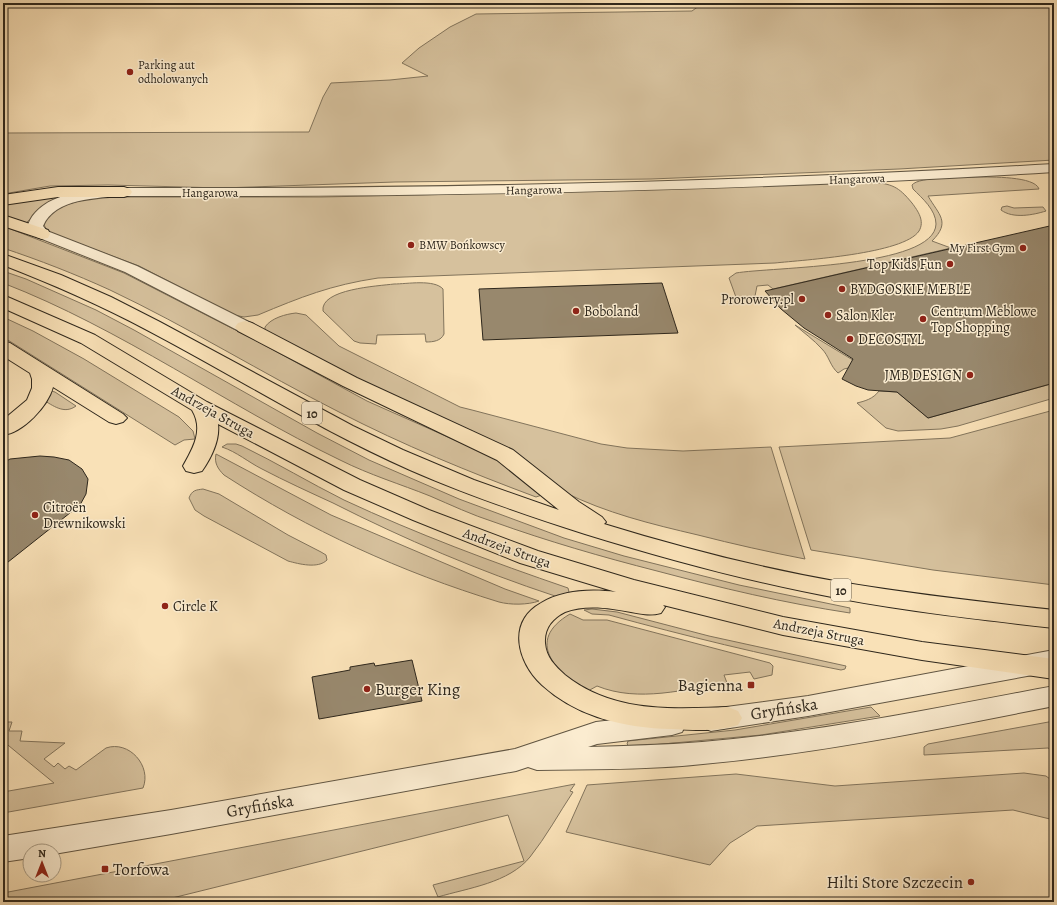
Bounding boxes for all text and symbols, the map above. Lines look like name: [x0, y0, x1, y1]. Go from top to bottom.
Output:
place label: Parking aut odholowanych: [138, 57, 209, 87]
marker: Parking aut odholowanych: [125, 67, 135, 77]
street label: Hangarowa: [828, 170, 886, 188]
street label: Hangarowa: [506, 182, 563, 198]
street label: Hangarowa: [182, 185, 239, 201]
place label: BMW Bońkowscy: [419, 237, 505, 253]
marker: BMW Bońkowscy: [406, 240, 416, 250]
place label: My First Gym: [949, 240, 1015, 256]
marker: My First Gym: [1018, 243, 1028, 253]
place label: Top Kids Fun: [867, 255, 942, 274]
marker: Top Kids Fun: [945, 259, 955, 269]
place label: BYDGOSKIE MEBLE: [850, 280, 971, 299]
marker: BYDGOSKIE MEBLE: [837, 284, 847, 294]
place label: Prorowery.pl: [721, 290, 795, 309]
marker: Prorowery.pl: [797, 294, 807, 304]
place label: Boboland: [584, 302, 639, 321]
place label: Centrum Meblowe Top Shopping: [931, 302, 1036, 337]
marker: Boboland: [571, 306, 581, 316]
place label: Salon Kler: [836, 306, 895, 325]
marker: Salon Kler: [823, 310, 833, 320]
marker: Centrum Meblowe Top Shopping: [918, 314, 928, 324]
place label: DECOSTYL: [858, 330, 925, 349]
marker: DECOSTYL: [845, 334, 855, 344]
place label: JMB DESIGN: [884, 366, 962, 385]
marker: JMB DESIGN: [965, 370, 975, 380]
street label: Andrzeja Struga: [167, 381, 258, 443]
road number: 10: [302, 402, 322, 424]
place label: Citroën Drewnikowski: [43, 498, 126, 533]
marker: Citroën Drewnikowski: [30, 510, 40, 520]
street label: Andrzeja Struga: [459, 523, 554, 573]
road number: 10: [831, 579, 851, 601]
place label: Circle K: [173, 597, 218, 616]
marker: Circle K: [160, 601, 170, 611]
street label: Andrzeja Struga: [771, 614, 867, 650]
place label: Bagienna: [677, 674, 743, 697]
place label: Burger King: [375, 678, 461, 701]
marker: Bagienna: [746, 680, 756, 690]
marker: Burger King: [362, 684, 372, 694]
street label: Gryfińska: [749, 692, 819, 726]
street label: Gryfińska: [225, 789, 295, 823]
north arrow: [22, 843, 62, 883]
text: N: [38, 846, 46, 861]
place label: Torfowa: [113, 858, 169, 881]
marker: Torfowa: [100, 864, 110, 874]
place label: Hilti Store Szczecin: [826, 871, 963, 894]
marker: Hilti Store Szczecin: [966, 877, 976, 887]

